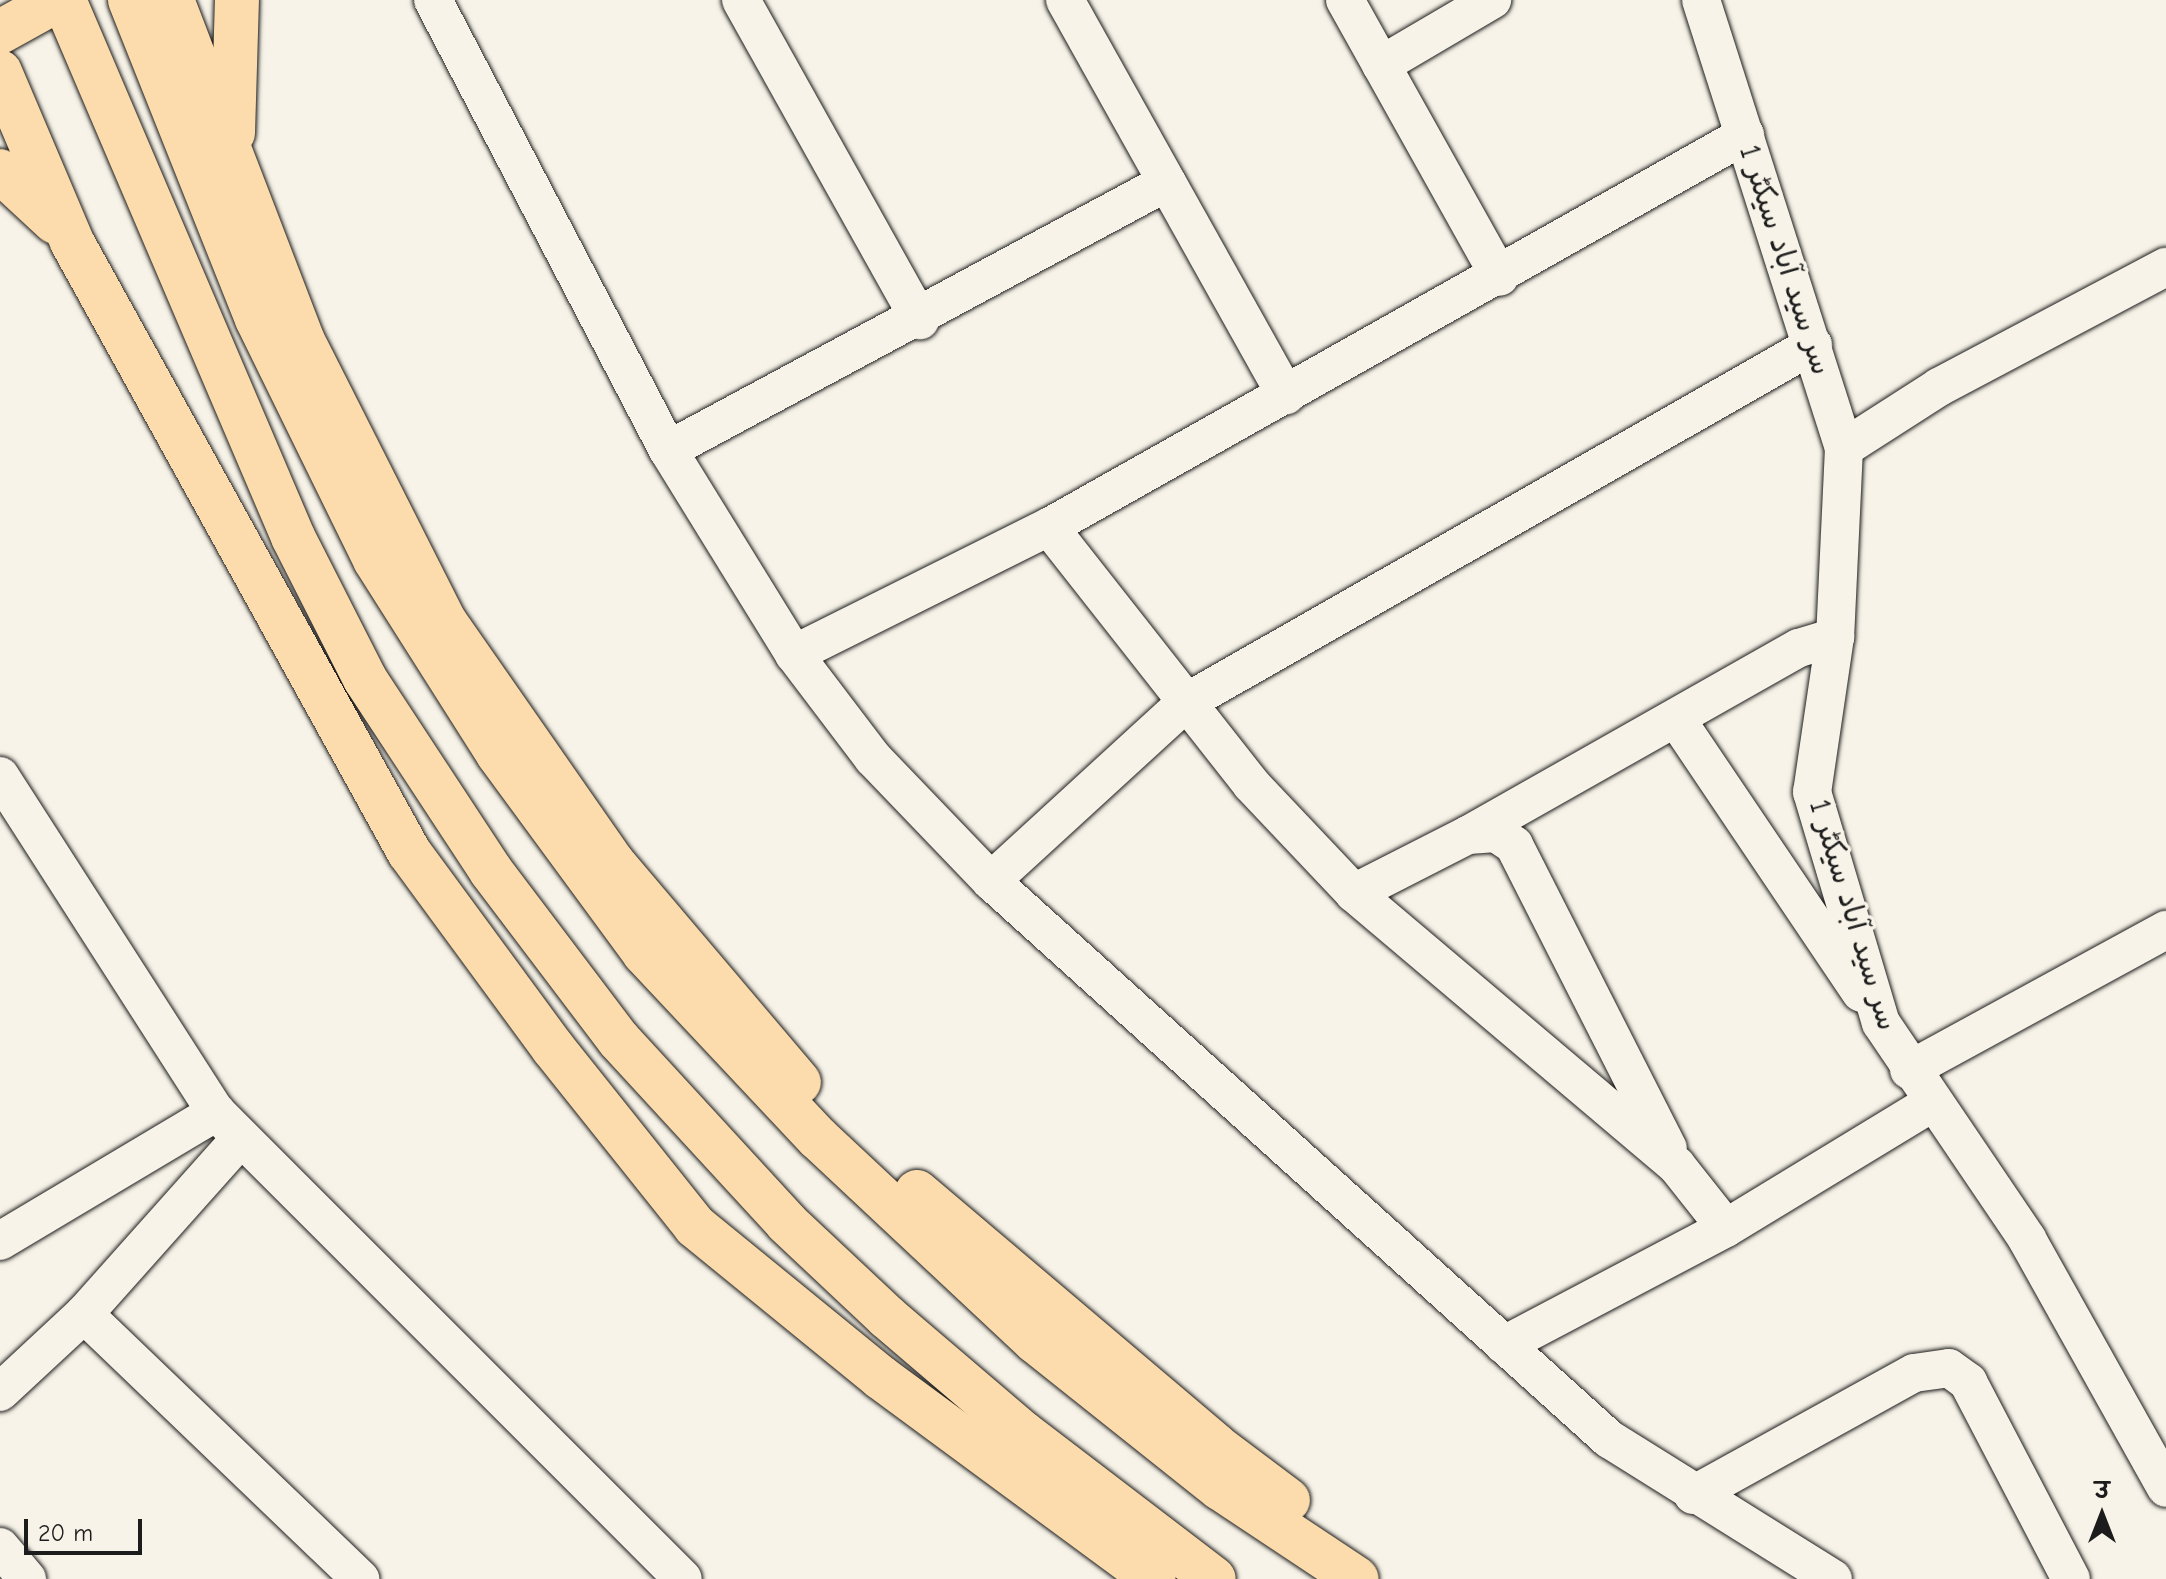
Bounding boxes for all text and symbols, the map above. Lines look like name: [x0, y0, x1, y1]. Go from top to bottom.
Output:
street label: سر سید آباد سیکٹر 1: [1731, 141, 1839, 379]
street label: سر سید آباد سیکٹر 1: [1801, 795, 1905, 1035]
north arrow: [2062, 1475, 2142, 1555]
text: उ: [2095, 1478, 2109, 1504]
scale bar: [28, 1503, 146, 1553]
text: 20 m: [38, 1519, 93, 1547]

